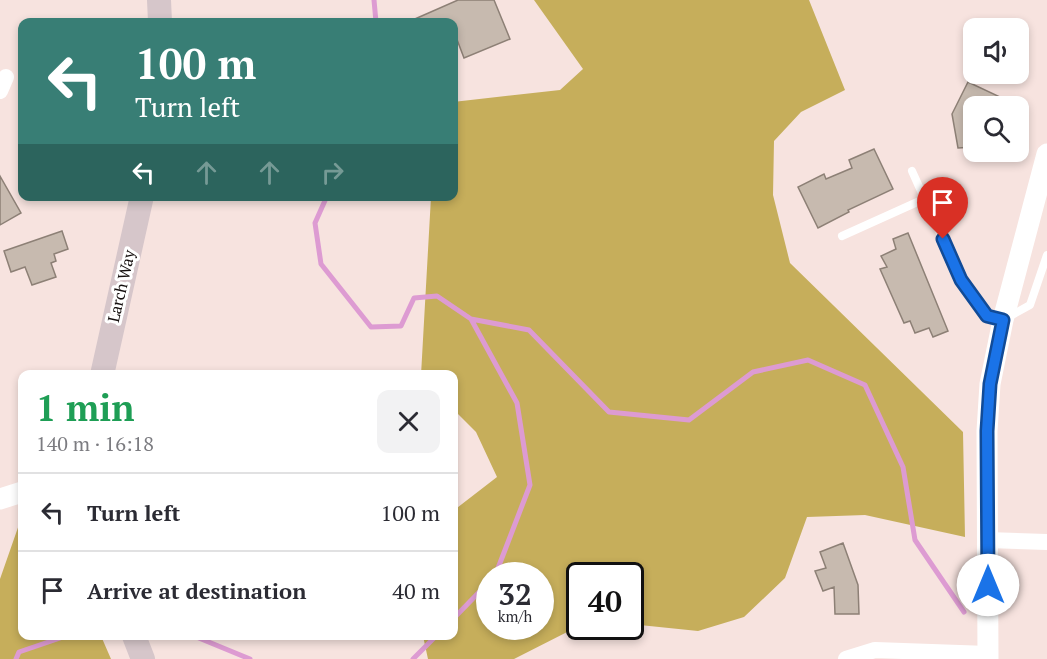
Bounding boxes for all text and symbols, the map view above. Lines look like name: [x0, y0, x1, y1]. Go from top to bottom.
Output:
map controls: [963, 18, 1029, 162]
button: sound: [963, 18, 1029, 84]
text: 100 m: [135, 35, 256, 91]
icon: left: [36, 42, 114, 120]
text: Turn left: [135, 89, 240, 125]
button: search: [963, 96, 1029, 162]
icon: left: [127, 156, 160, 189]
icon: ahead: [190, 156, 223, 189]
icon: ahead: [253, 156, 286, 189]
icon: right: [316, 156, 349, 189]
pin: [917, 177, 968, 239]
icon: arrive: [926, 186, 959, 219]
street label: Larch Way: [102, 247, 140, 324]
text: 1 min: [36, 384, 134, 431]
button: close: [377, 390, 440, 453]
text: 140 m · 16:18: [36, 430, 154, 457]
icon: left: [36, 496, 69, 529]
text: Turn left: [87, 498, 180, 527]
text: 100 m: [380, 498, 440, 527]
position arrow: [956, 553, 1020, 617]
speed limit sign: 40: [566, 562, 644, 640]
icon: arrive: [36, 574, 69, 607]
text: 32: [498, 574, 532, 614]
text: Arrive at destination: [87, 576, 306, 605]
text: 40 m: [392, 576, 440, 605]
text: km/h: [498, 606, 532, 626]

